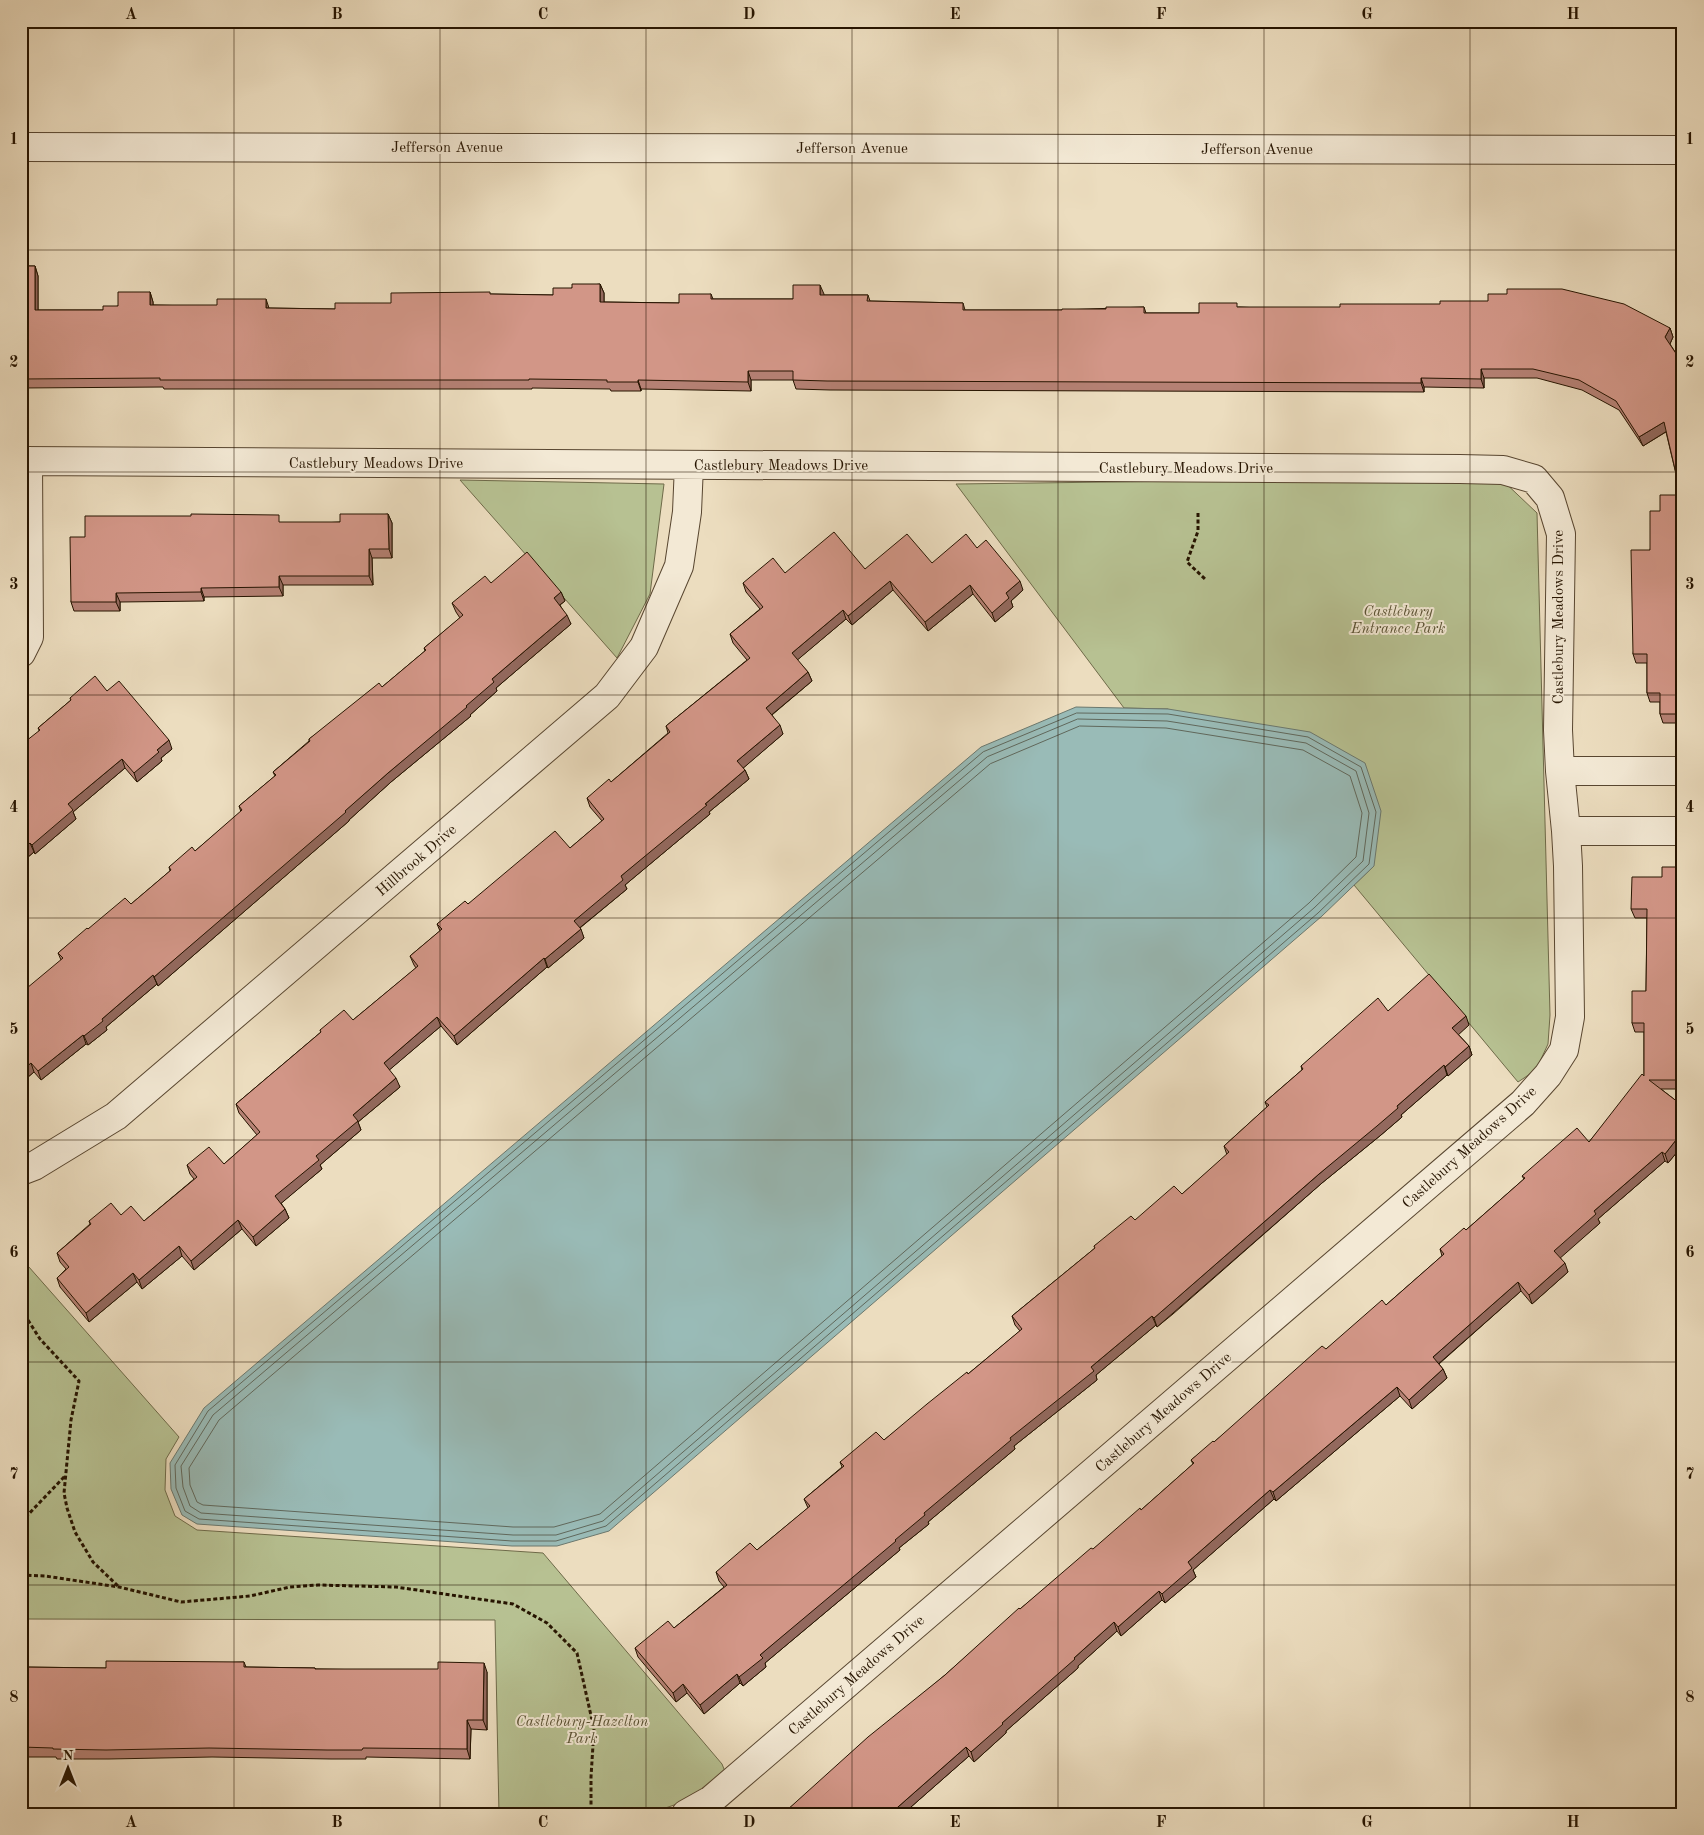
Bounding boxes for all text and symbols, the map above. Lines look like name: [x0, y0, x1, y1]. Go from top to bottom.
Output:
text: A: [125, 7, 137, 23]
text: B: [331, 7, 343, 23]
text: C: [538, 7, 548, 23]
text: D: [743, 7, 755, 23]
text: E: [949, 7, 961, 23]
text: F: [1156, 7, 1167, 23]
text: G: [1361, 7, 1373, 23]
text: H: [1566, 7, 1580, 23]
text: 1: [9, 132, 19, 148]
text: 1: [1685, 132, 1695, 148]
street label: Jefferson Avenue: [391, 141, 503, 156]
street label: Jefferson Avenue: [796, 142, 908, 157]
street label: Jefferson Avenue: [1201, 143, 1313, 158]
text: 2: [9, 355, 19, 371]
text: 2: [1685, 355, 1695, 371]
street label: Castlebury Meadows Drive: [289, 457, 463, 472]
street label: Castlebury Meadows Drive: [694, 459, 868, 474]
street label: Castlebury Meadows Drive: [1099, 462, 1273, 477]
street label: Castlebury Meadows Drive: [1552, 530, 1567, 704]
text: 3: [9, 577, 19, 593]
text: 3: [1685, 577, 1695, 593]
park label: Castlebury Entrance Park: [1350, 605, 1445, 637]
text: 4: [9, 800, 19, 816]
text: 4: [1685, 800, 1695, 816]
street label: Hillbrook Drive: [374, 822, 460, 900]
text: 5: [9, 1022, 19, 1038]
text: 5: [1685, 1022, 1695, 1038]
street label: Castlebury Meadows Drive: [1400, 1084, 1540, 1212]
text: 6: [9, 1245, 19, 1261]
text: 6: [1685, 1245, 1695, 1261]
street label: Castlebury Meadows Drive: [1093, 1350, 1235, 1476]
text: 7: [9, 1467, 19, 1483]
text: 7: [1685, 1467, 1695, 1483]
street label: Castlebury Meadows Drive: [786, 1613, 928, 1739]
text: 8: [9, 1690, 19, 1706]
text: 8: [1685, 1690, 1695, 1706]
park label: Castlebury-Hazelton Park: [516, 1715, 649, 1747]
north arrow: [42, 1742, 92, 1792]
text: N: [63, 1749, 74, 1763]
text: A: [125, 1815, 137, 1831]
text: B: [331, 1815, 343, 1831]
text: C: [538, 1815, 548, 1831]
text: D: [743, 1815, 755, 1831]
text: E: [949, 1815, 961, 1831]
text: F: [1156, 1815, 1167, 1831]
text: G: [1361, 1815, 1373, 1831]
text: H: [1566, 1815, 1580, 1831]

